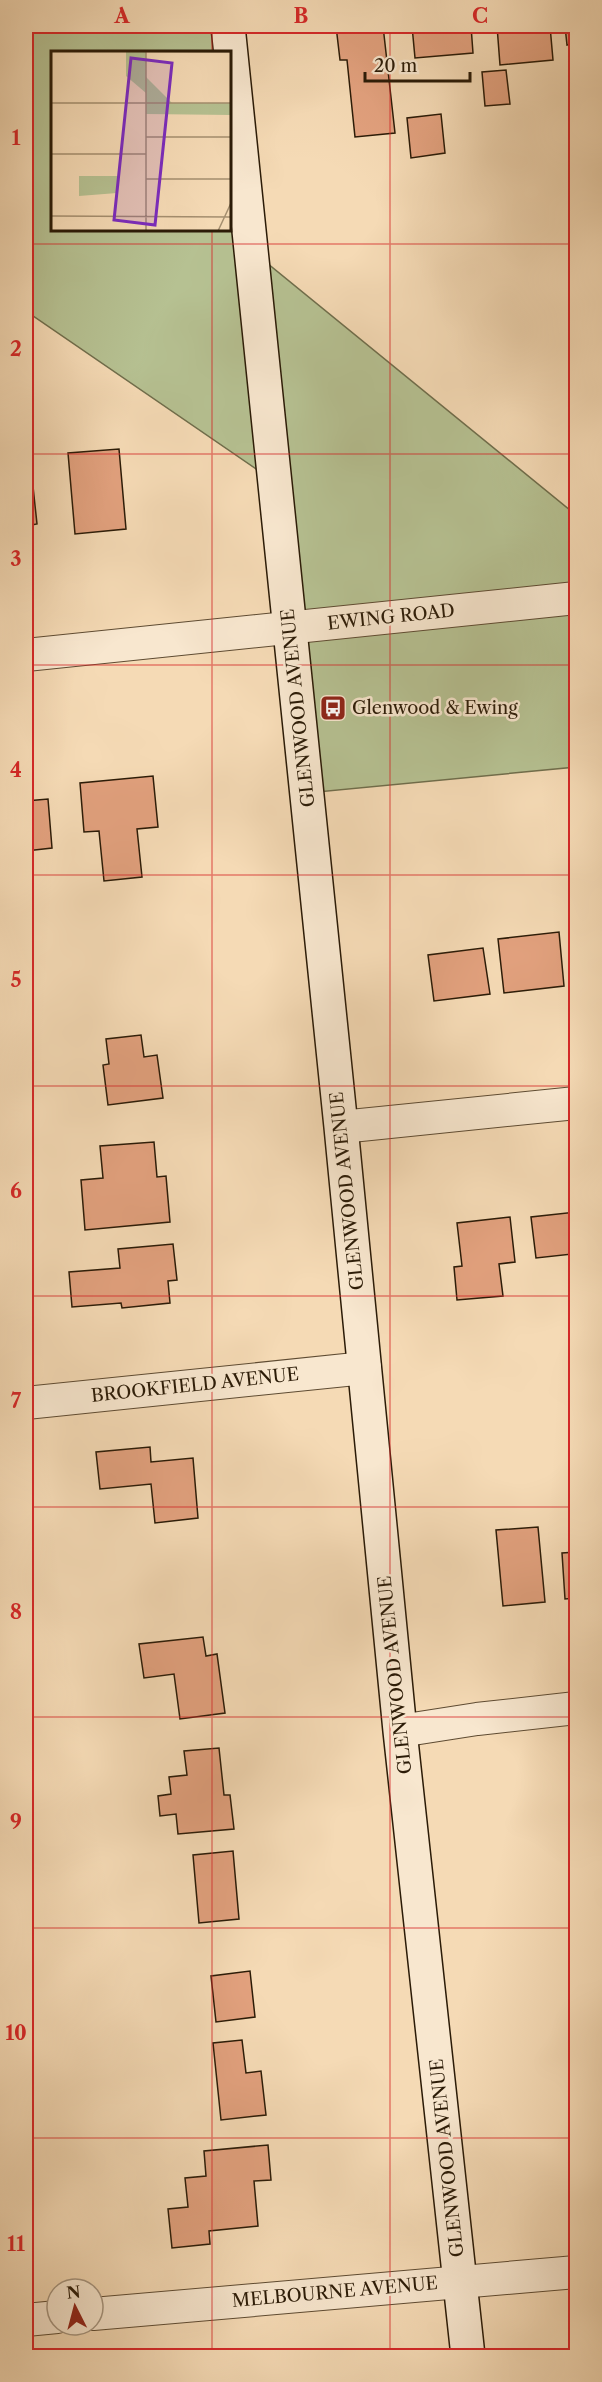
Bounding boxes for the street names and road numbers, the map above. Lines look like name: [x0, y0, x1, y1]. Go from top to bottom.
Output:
street label: EWING ROAD: [326, 599, 456, 635]
street label: GLENWOOD AVENUE: [277, 608, 319, 808]
street label: GLENWOOD AVENUE: [326, 1091, 368, 1291]
street label: BROOKFIELD AVENUE: [90, 1363, 300, 1407]
street label: GLENWOOD AVENUE: [374, 1575, 416, 1775]
street label: GLENWOOD AVENUE: [426, 2058, 468, 2258]
street label: MELBOURNE AVENUE: [231, 2272, 439, 2312]

